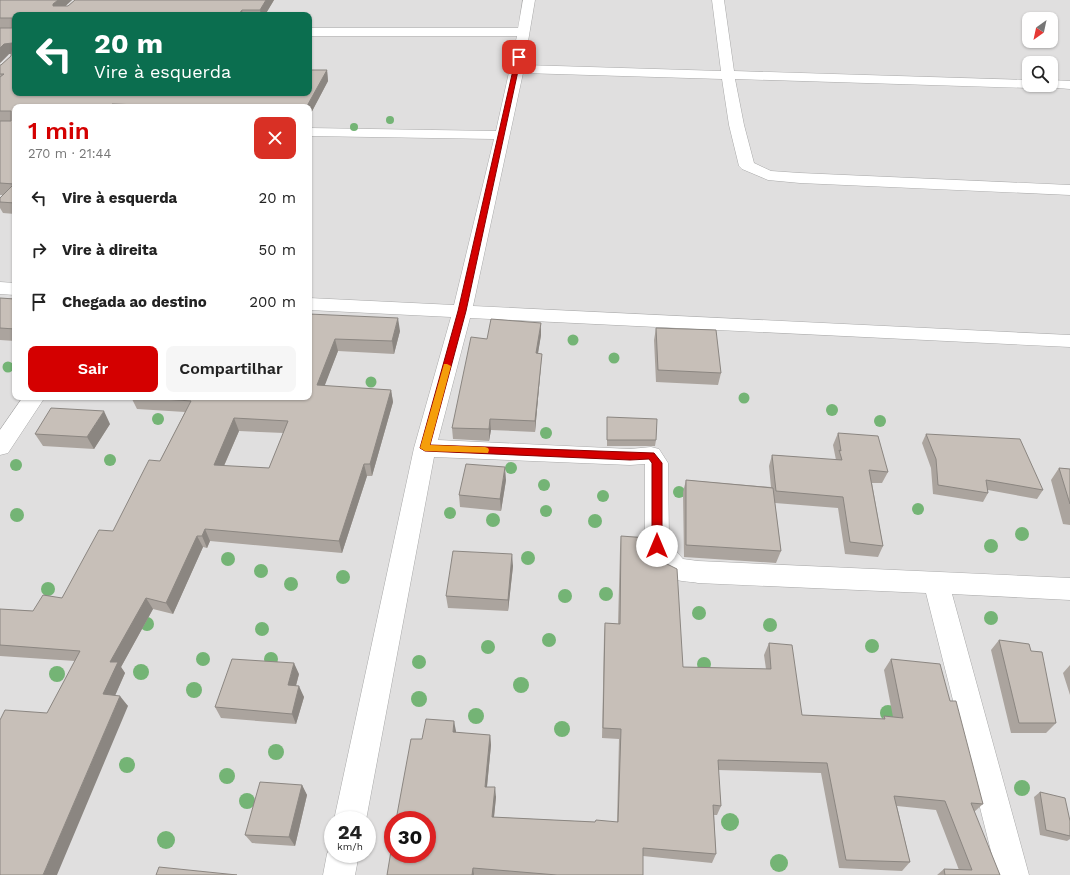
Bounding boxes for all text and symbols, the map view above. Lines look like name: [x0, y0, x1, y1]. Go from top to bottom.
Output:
north arrow: [1022, 12, 1058, 48]
map controls: [1022, 12, 1058, 92]
text: 20 m: [94, 27, 163, 60]
icon: left: [28, 28, 80, 80]
pin: [502, 40, 536, 74]
icon: arrive: [508, 46, 530, 68]
button: search: [1022, 56, 1058, 92]
text: Vire à esquerda: [94, 61, 231, 82]
text: 1 min: [28, 117, 90, 145]
button: close: [254, 117, 296, 159]
text: 270 m · 21:44: [28, 146, 111, 161]
icon: left: [28, 187, 50, 209]
text: Vire à esquerda: [62, 189, 177, 207]
text: 20 m: [259, 189, 296, 207]
icon: right: [28, 239, 50, 261]
text: Vire à direita: [62, 241, 157, 259]
text: 50 m: [259, 241, 296, 259]
icon: arrive: [28, 291, 50, 313]
text: Chegada ao destino: [62, 293, 207, 311]
text: 200 m: [249, 293, 296, 311]
button: Sair: [28, 346, 158, 392]
button: Compartilhar: [166, 346, 296, 392]
position arrow: [636, 525, 678, 567]
speed limit sign: 30: [384, 811, 436, 863]
text: 24: [338, 820, 362, 844]
text: km/h: [337, 841, 363, 852]

